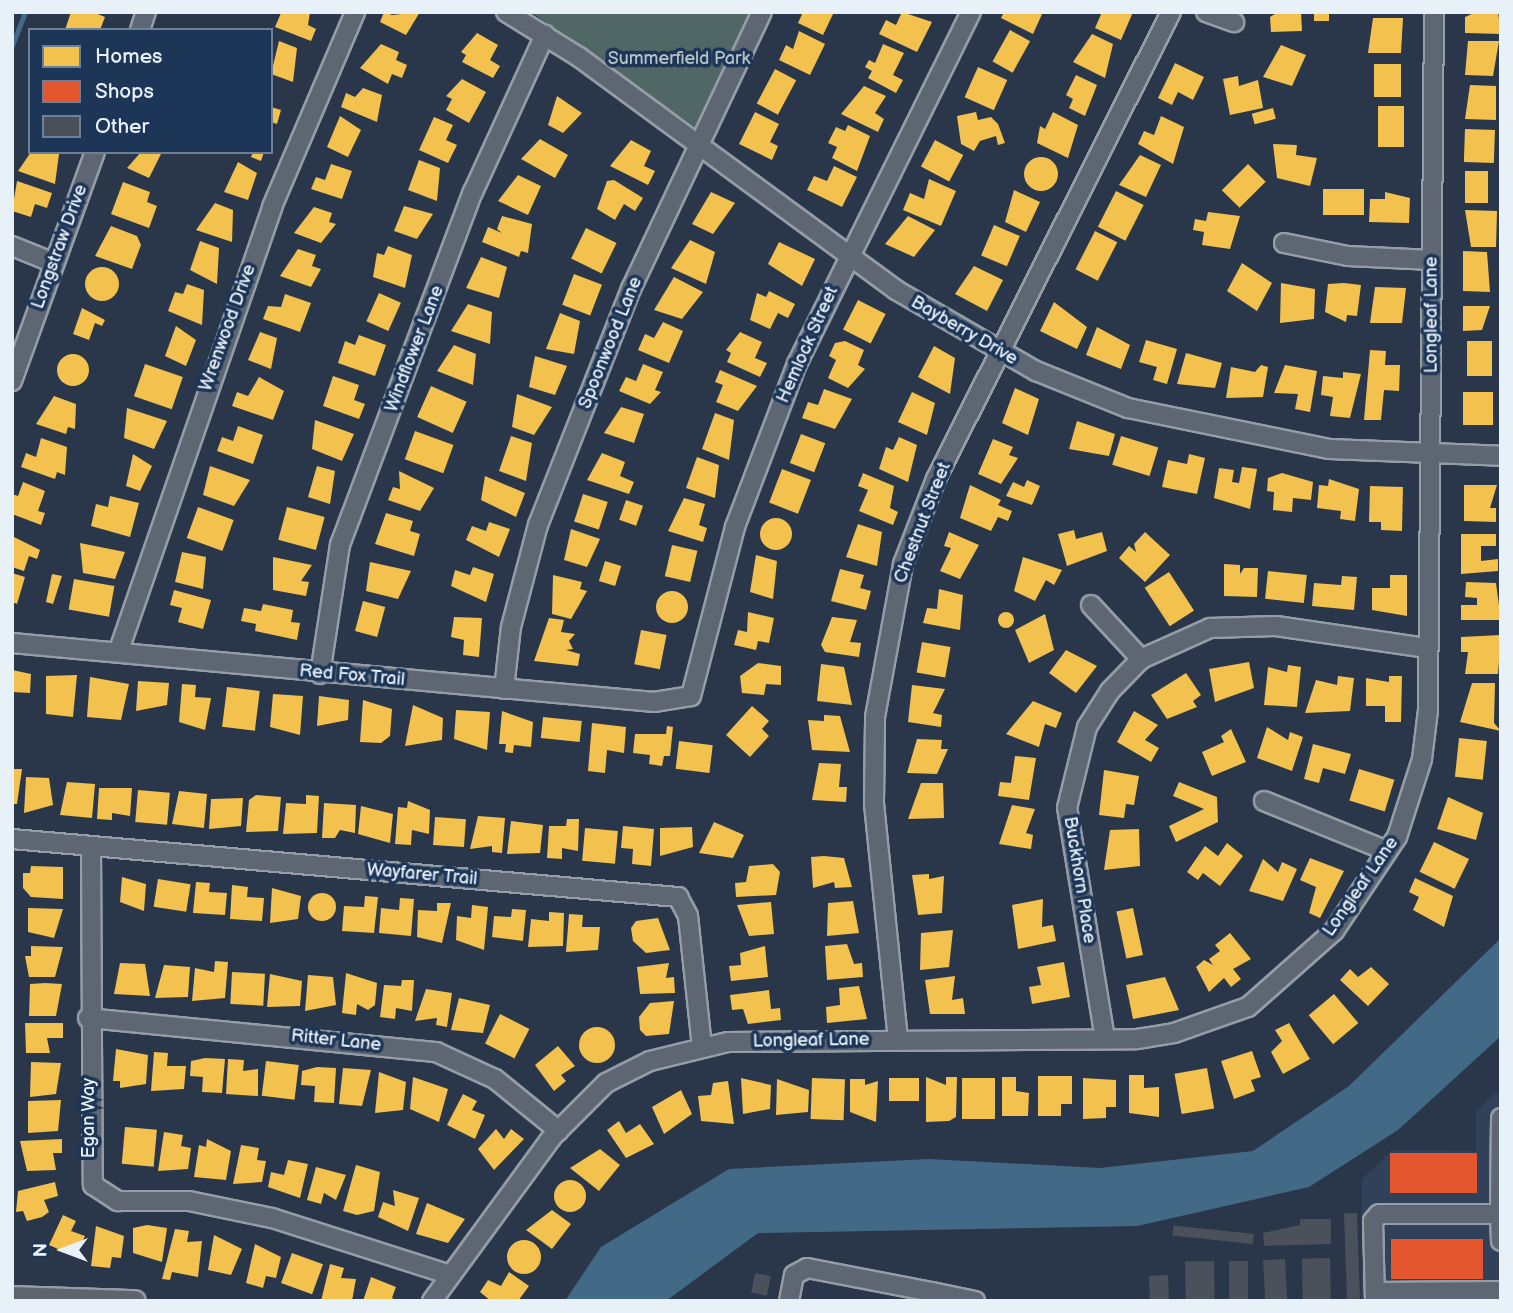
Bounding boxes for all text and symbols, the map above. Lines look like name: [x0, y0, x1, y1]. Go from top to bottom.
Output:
legend: [28, 28, 273, 154]
text: Homes: [95, 44, 163, 69]
park label: Summerfield Park: [608, 48, 750, 70]
text: Shops: [95, 79, 154, 104]
text: Other: [95, 114, 149, 139]
street label: Longstraw Drive: [28, 182, 92, 312]
street label: Longleaf Lane: [1421, 257, 1443, 373]
street label: Wrenwood Drive: [195, 262, 261, 394]
street label: Spoonwood Lane: [575, 274, 647, 412]
street label: Windflower Lane: [381, 283, 449, 415]
street label: Hemlock Street: [773, 283, 843, 407]
street label: Bayberry Drive: [906, 291, 1022, 371]
street label: Chestnut Street: [890, 459, 956, 587]
street label: Red Fox Trail: [298, 661, 406, 691]
street label: Buckhorn Place: [1058, 815, 1100, 945]
street label: Longleaf Lane: [1319, 833, 1403, 941]
street label: Wayfarer Trail: [366, 859, 478, 891]
street label: Ritter Lane: [290, 1026, 382, 1056]
street label: Longleaf Lane: [753, 1029, 869, 1053]
street label: Egan Way: [78, 1077, 100, 1159]
north arrow: [28, 1215, 98, 1285]
text: N: [30, 1243, 53, 1257]

